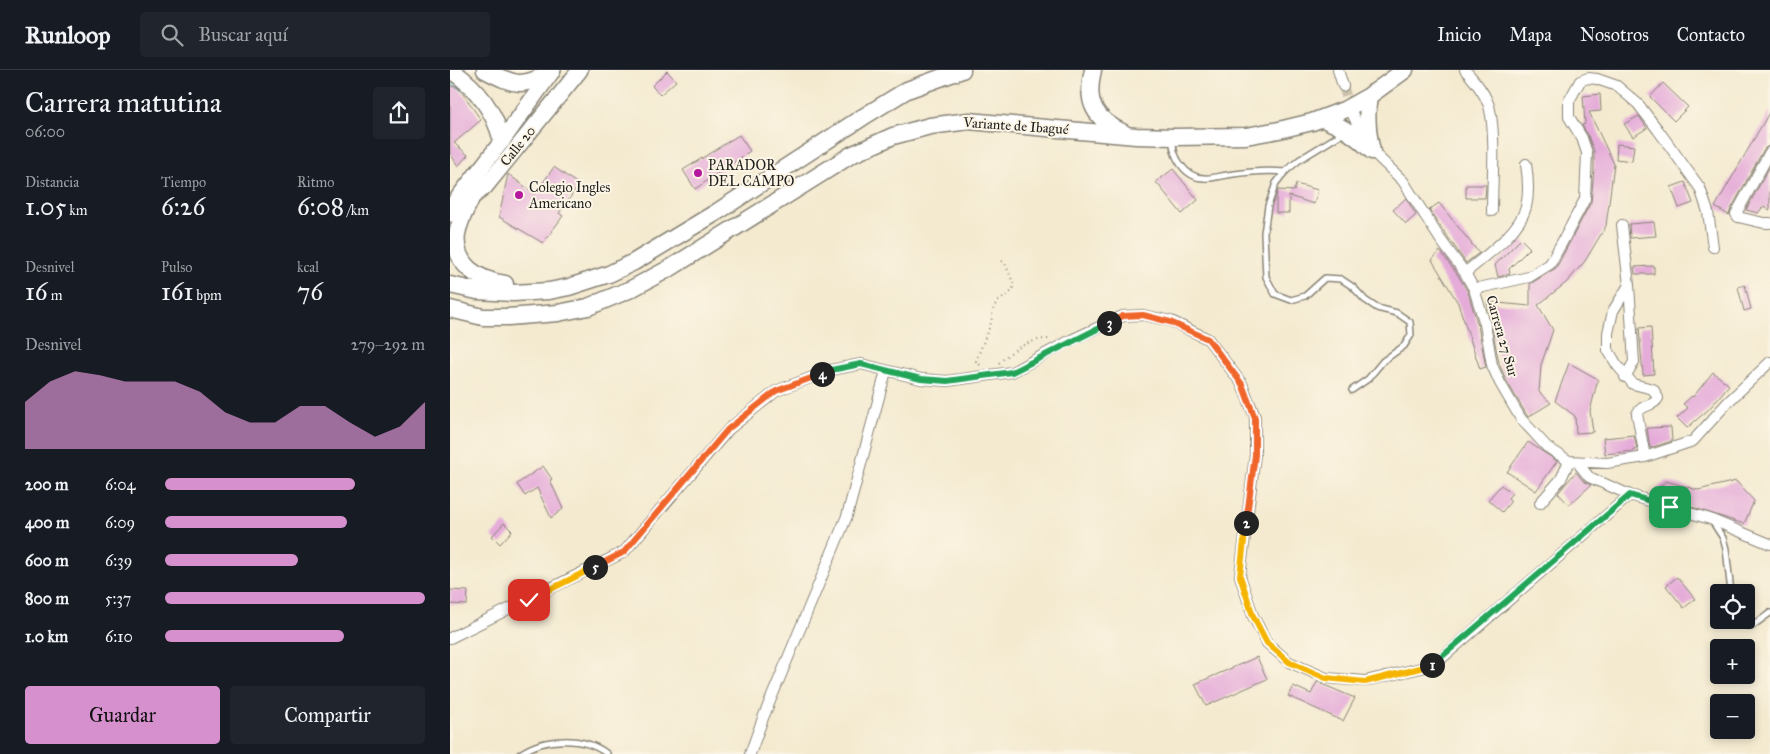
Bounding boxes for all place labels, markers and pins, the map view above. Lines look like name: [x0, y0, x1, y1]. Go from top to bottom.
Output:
place label: PARADOR DEL CAMPO: [708, 157, 794, 190]
marker: PARADOR DEL CAMPO: [692, 167, 704, 179]
place label: Colegio Ingles Americano: [528, 179, 610, 212]
marker: Colegio Ingles Americano: [513, 189, 525, 201]
pin: 3: [1096, 310, 1122, 336]
pin: 4: [810, 362, 834, 386]
pin: [1649, 486, 1691, 528]
pin: 2: [1234, 510, 1258, 536]
pin: 5: [582, 554, 608, 580]
pin: [508, 579, 550, 621]
pin: 1: [1420, 652, 1444, 678]

